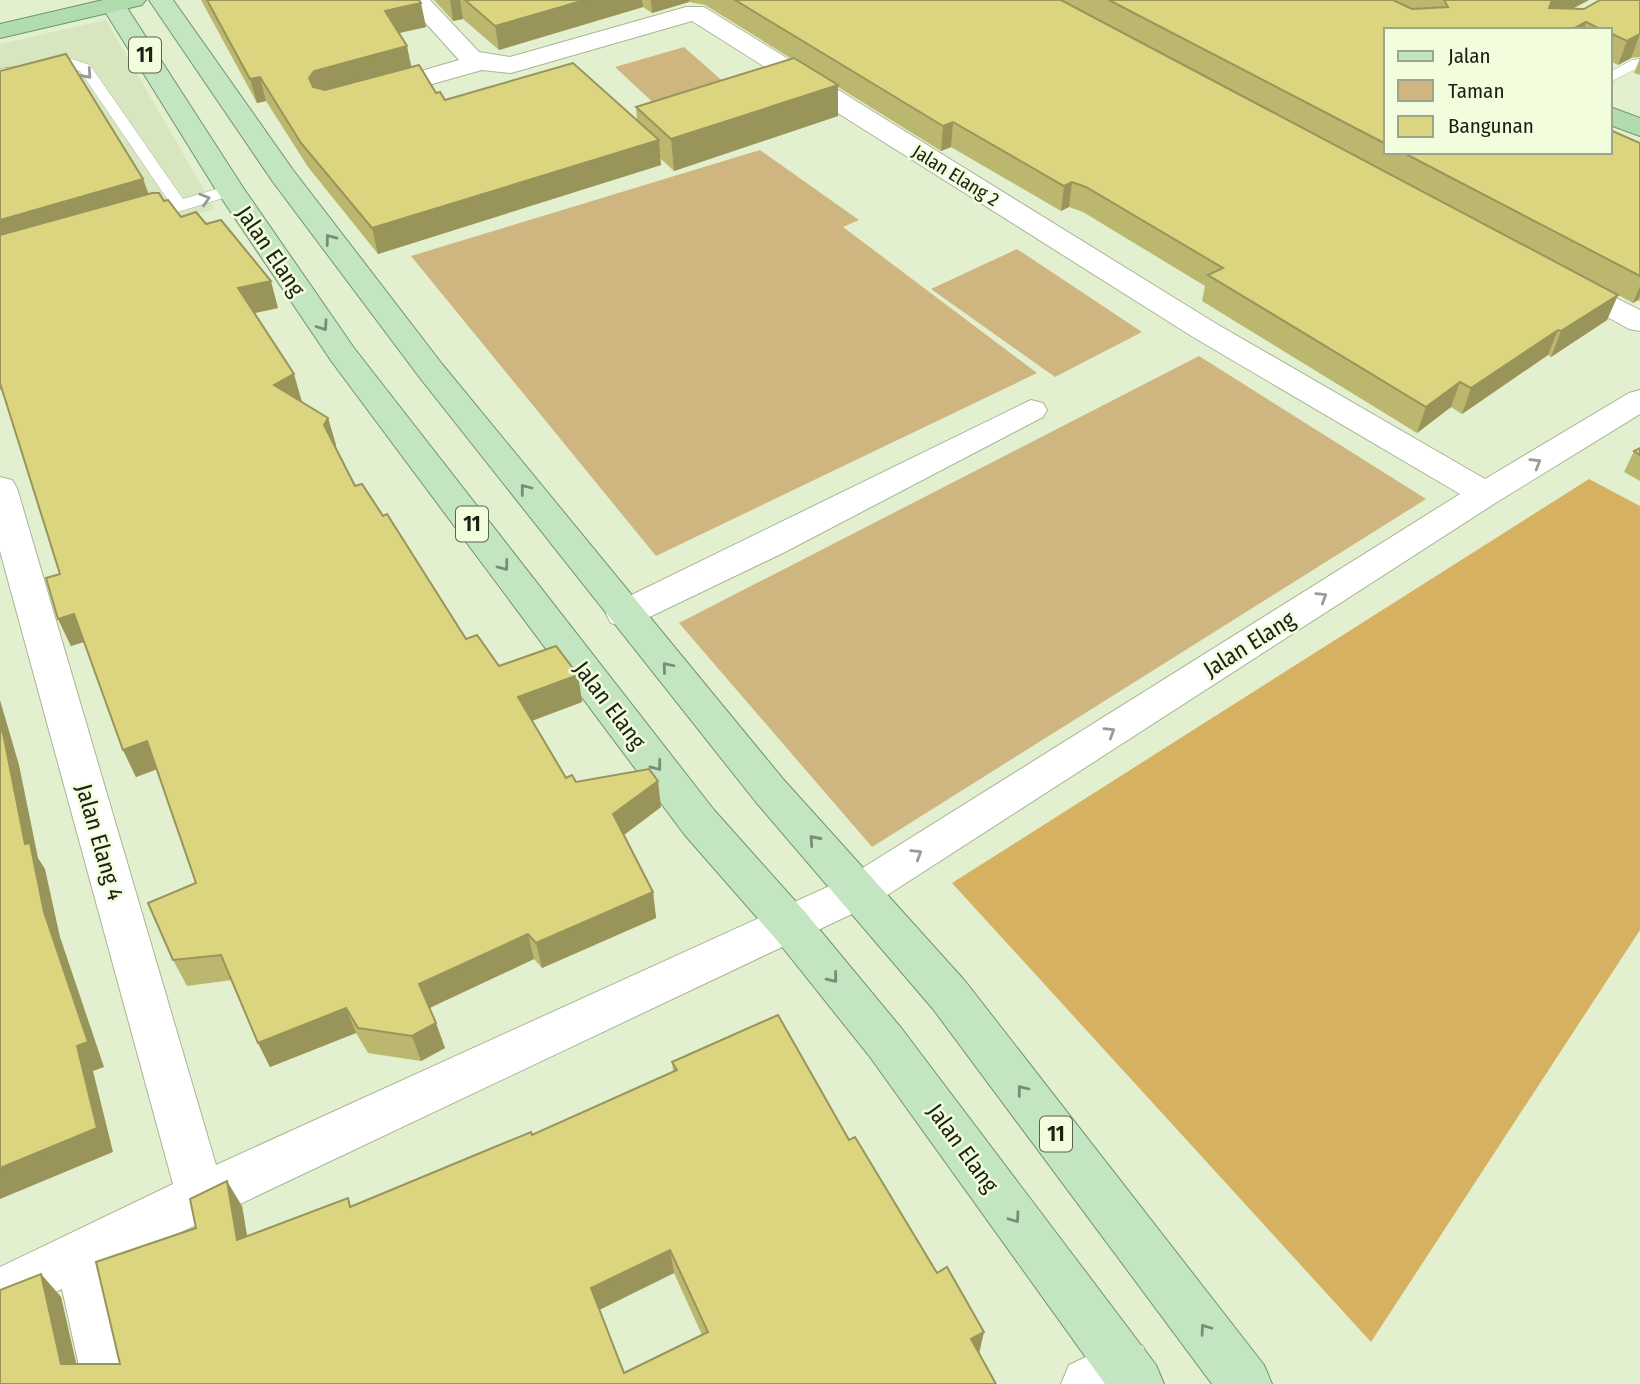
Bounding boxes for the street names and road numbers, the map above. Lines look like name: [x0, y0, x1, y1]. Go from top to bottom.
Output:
road number: 11: [129, 38, 161, 72]
street label: Jalan Elang 2: [908, 140, 1003, 211]
street label: Jalan Elang: [231, 201, 311, 302]
road number: 11: [456, 506, 488, 542]
street label: Jalan Elang: [1198, 605, 1300, 683]
street label: Jalan Elang: [568, 656, 652, 755]
street label: Jalan Elang 4: [70, 781, 130, 903]
street label: Jalan Elang: [921, 1098, 1005, 1198]
road number: 11: [1040, 1116, 1072, 1152]

